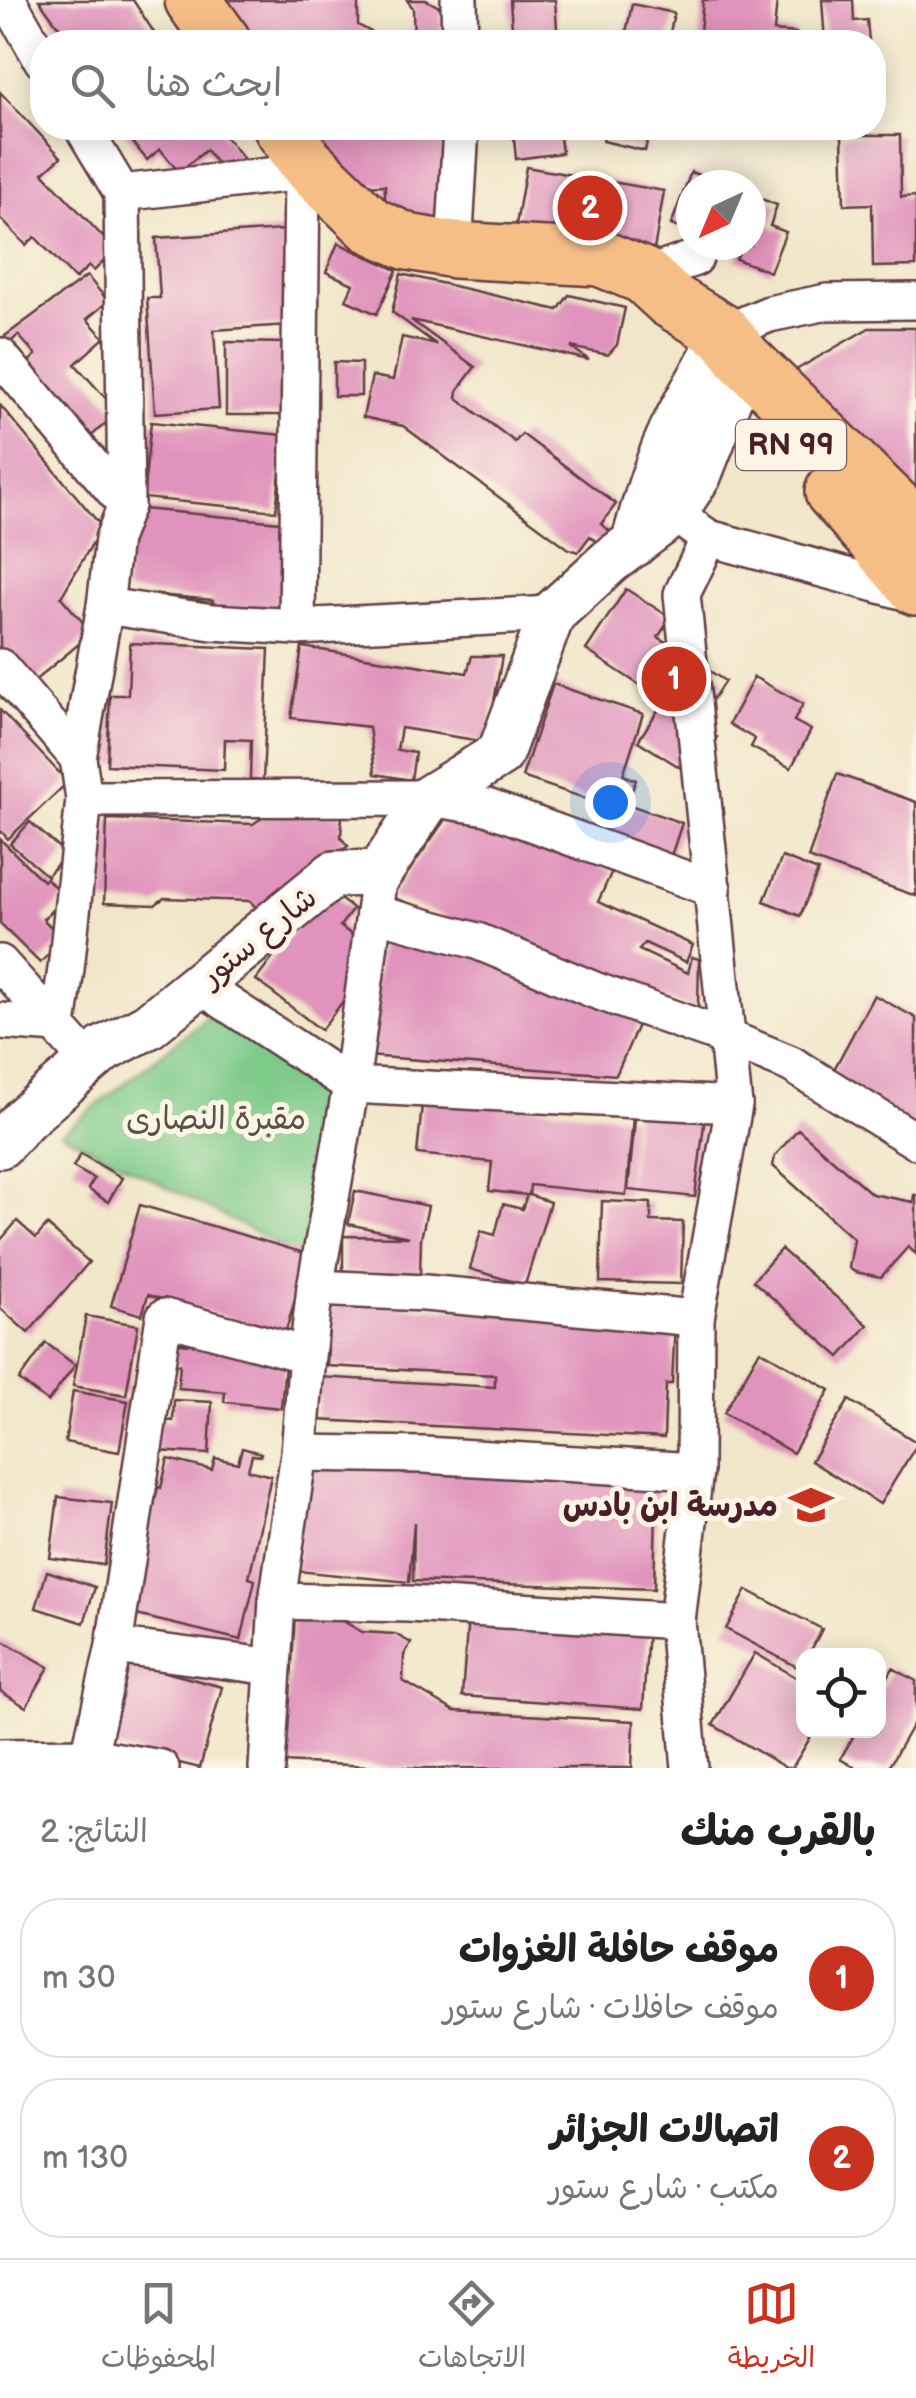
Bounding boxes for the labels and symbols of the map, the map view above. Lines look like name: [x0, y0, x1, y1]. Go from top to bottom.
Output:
pin: 2: [558, 170, 622, 246]
north arrow: [676, 170, 766, 260]
road number: RN 99: [736, 420, 846, 470]
pin: 1: [642, 642, 706, 716]
your location: [585, 777, 636, 828]
street label: شارع ستور: [190, 878, 326, 999]
park label: مقبرة النصارى: [126, 1100, 306, 1139]
school or university icon: مدرسة ابن بادس: [787, 1481, 835, 1529]
place label: مدرسة ابن بادس: [563, 1487, 778, 1526]

